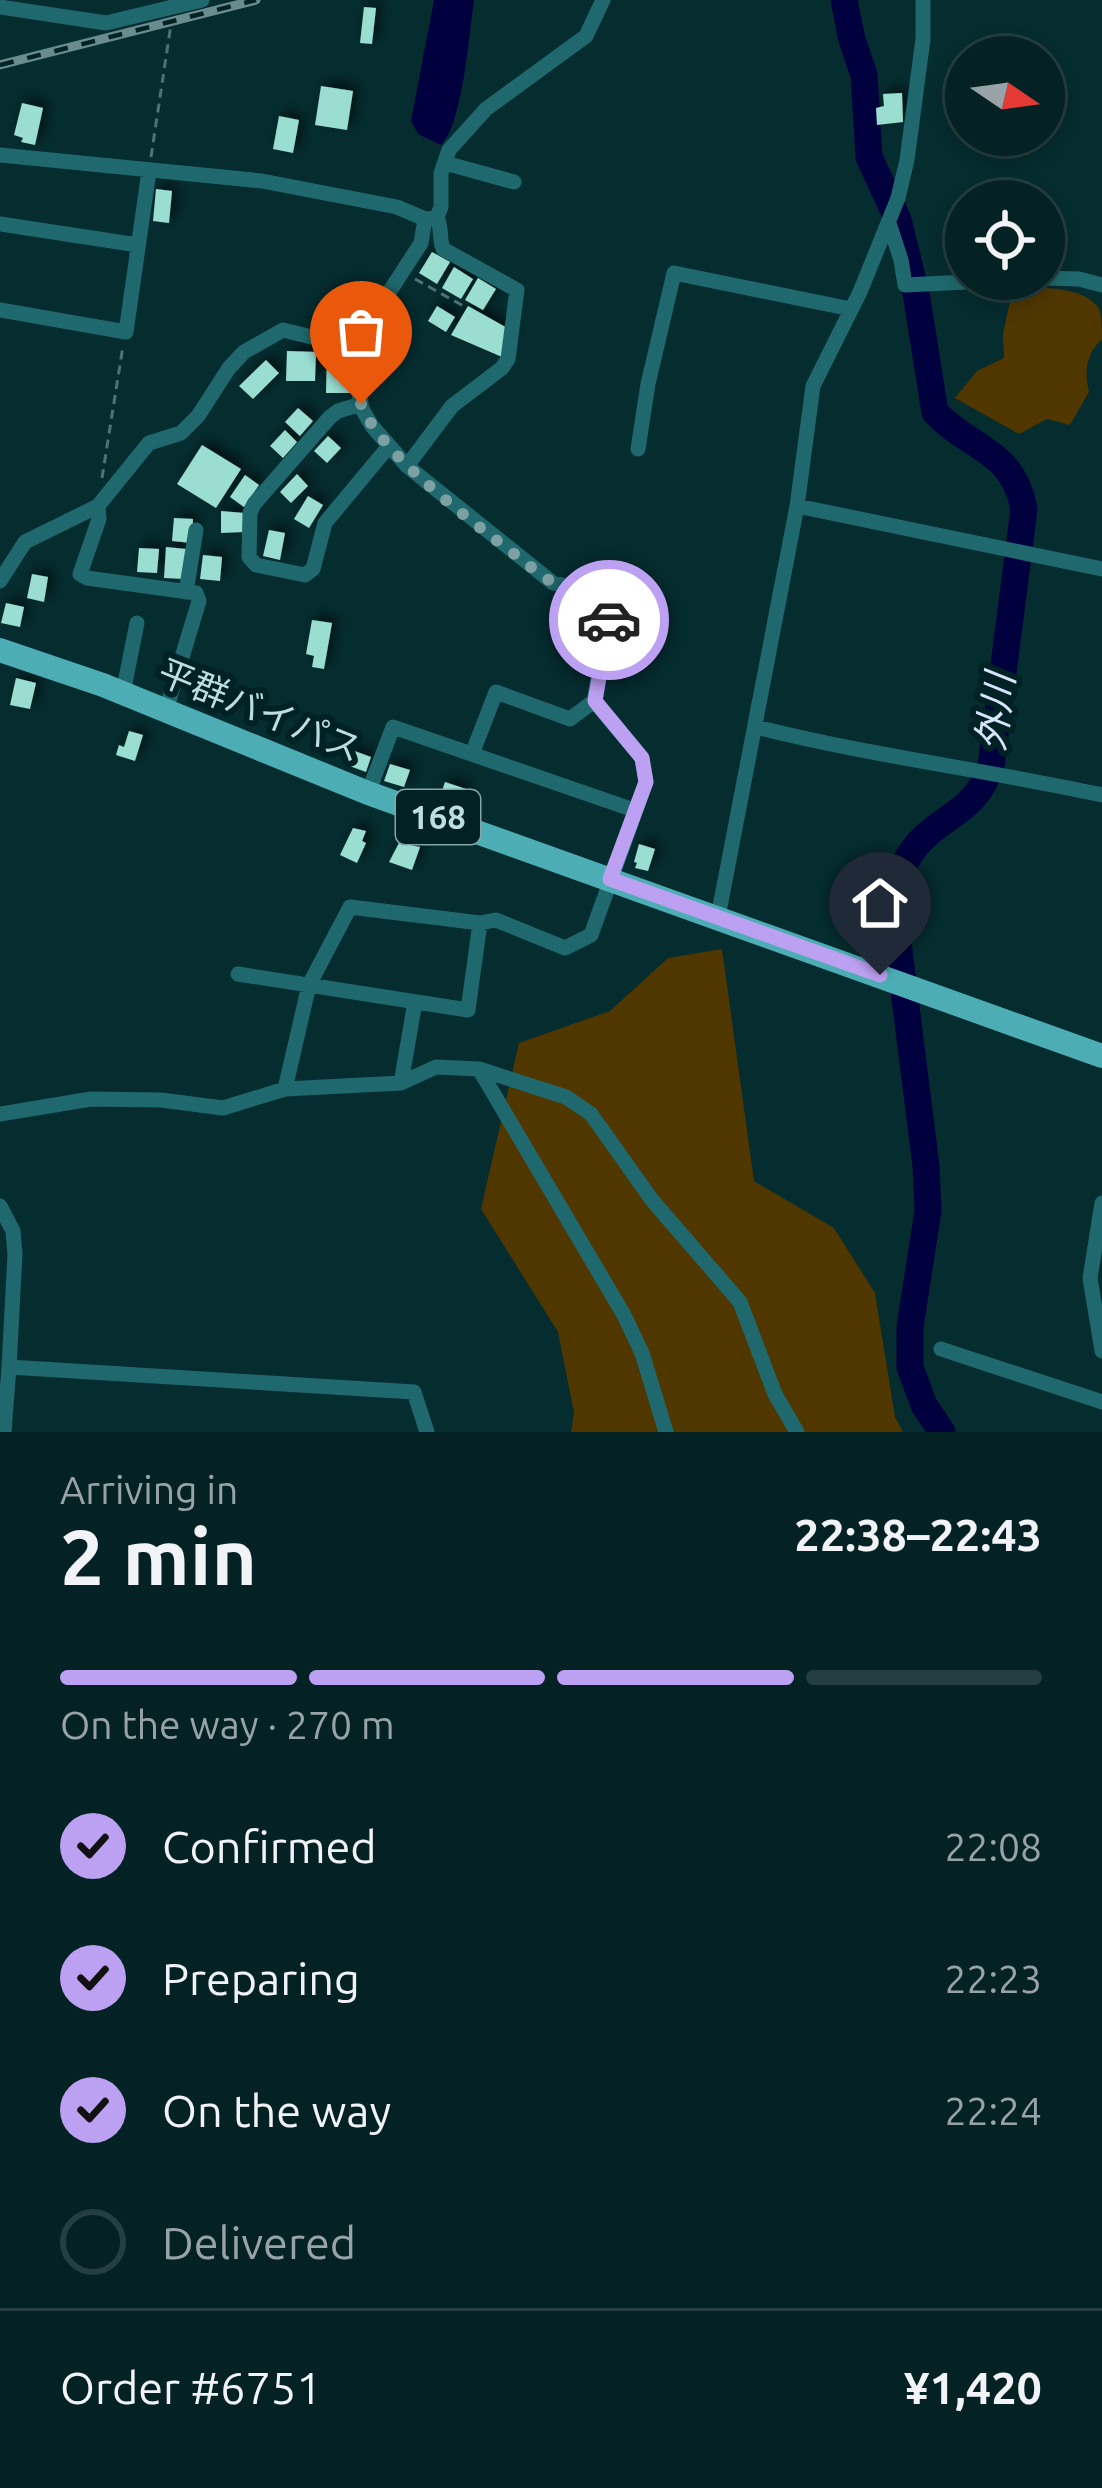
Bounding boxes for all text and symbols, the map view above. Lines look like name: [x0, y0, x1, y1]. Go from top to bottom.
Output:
north arrow: [945, 36, 1065, 156]
map controls: [945, 36, 1065, 300]
button: locate: [945, 180, 1065, 300]
pin: [310, 281, 412, 404]
icon: bag: [328, 299, 394, 365]
courier: [549, 560, 669, 680]
icon: car: [576, 587, 642, 653]
street label: 平群バイパス: [153, 650, 368, 769]
water label: 外川: [968, 666, 1022, 754]
road number: 168: [396, 790, 480, 844]
pin: [829, 852, 931, 975]
icon: home: [847, 870, 913, 936]
text: Arriving in: [60, 1468, 238, 1511]
text: 22:38–22:43: [794, 1509, 1042, 1560]
text: 2 min: [60, 1512, 257, 1600]
text: On the way · 270 m: [60, 1703, 395, 1746]
icon: check: [60, 1813, 126, 1879]
text: Confirmed: [162, 1821, 377, 1872]
text: 22:08: [944, 1825, 1042, 1868]
icon: check: [60, 1945, 126, 2011]
text: Preparing: [162, 1953, 360, 2004]
text: 22:23: [944, 1957, 1042, 2000]
icon: check: [60, 2077, 126, 2143]
text: On the way: [162, 2085, 391, 2136]
text: 22:24: [944, 2089, 1042, 2132]
text: Delivered: [162, 2217, 356, 2268]
text: Order #6751: [60, 2362, 322, 2413]
text: ¥1,420: [904, 2362, 1042, 2413]

